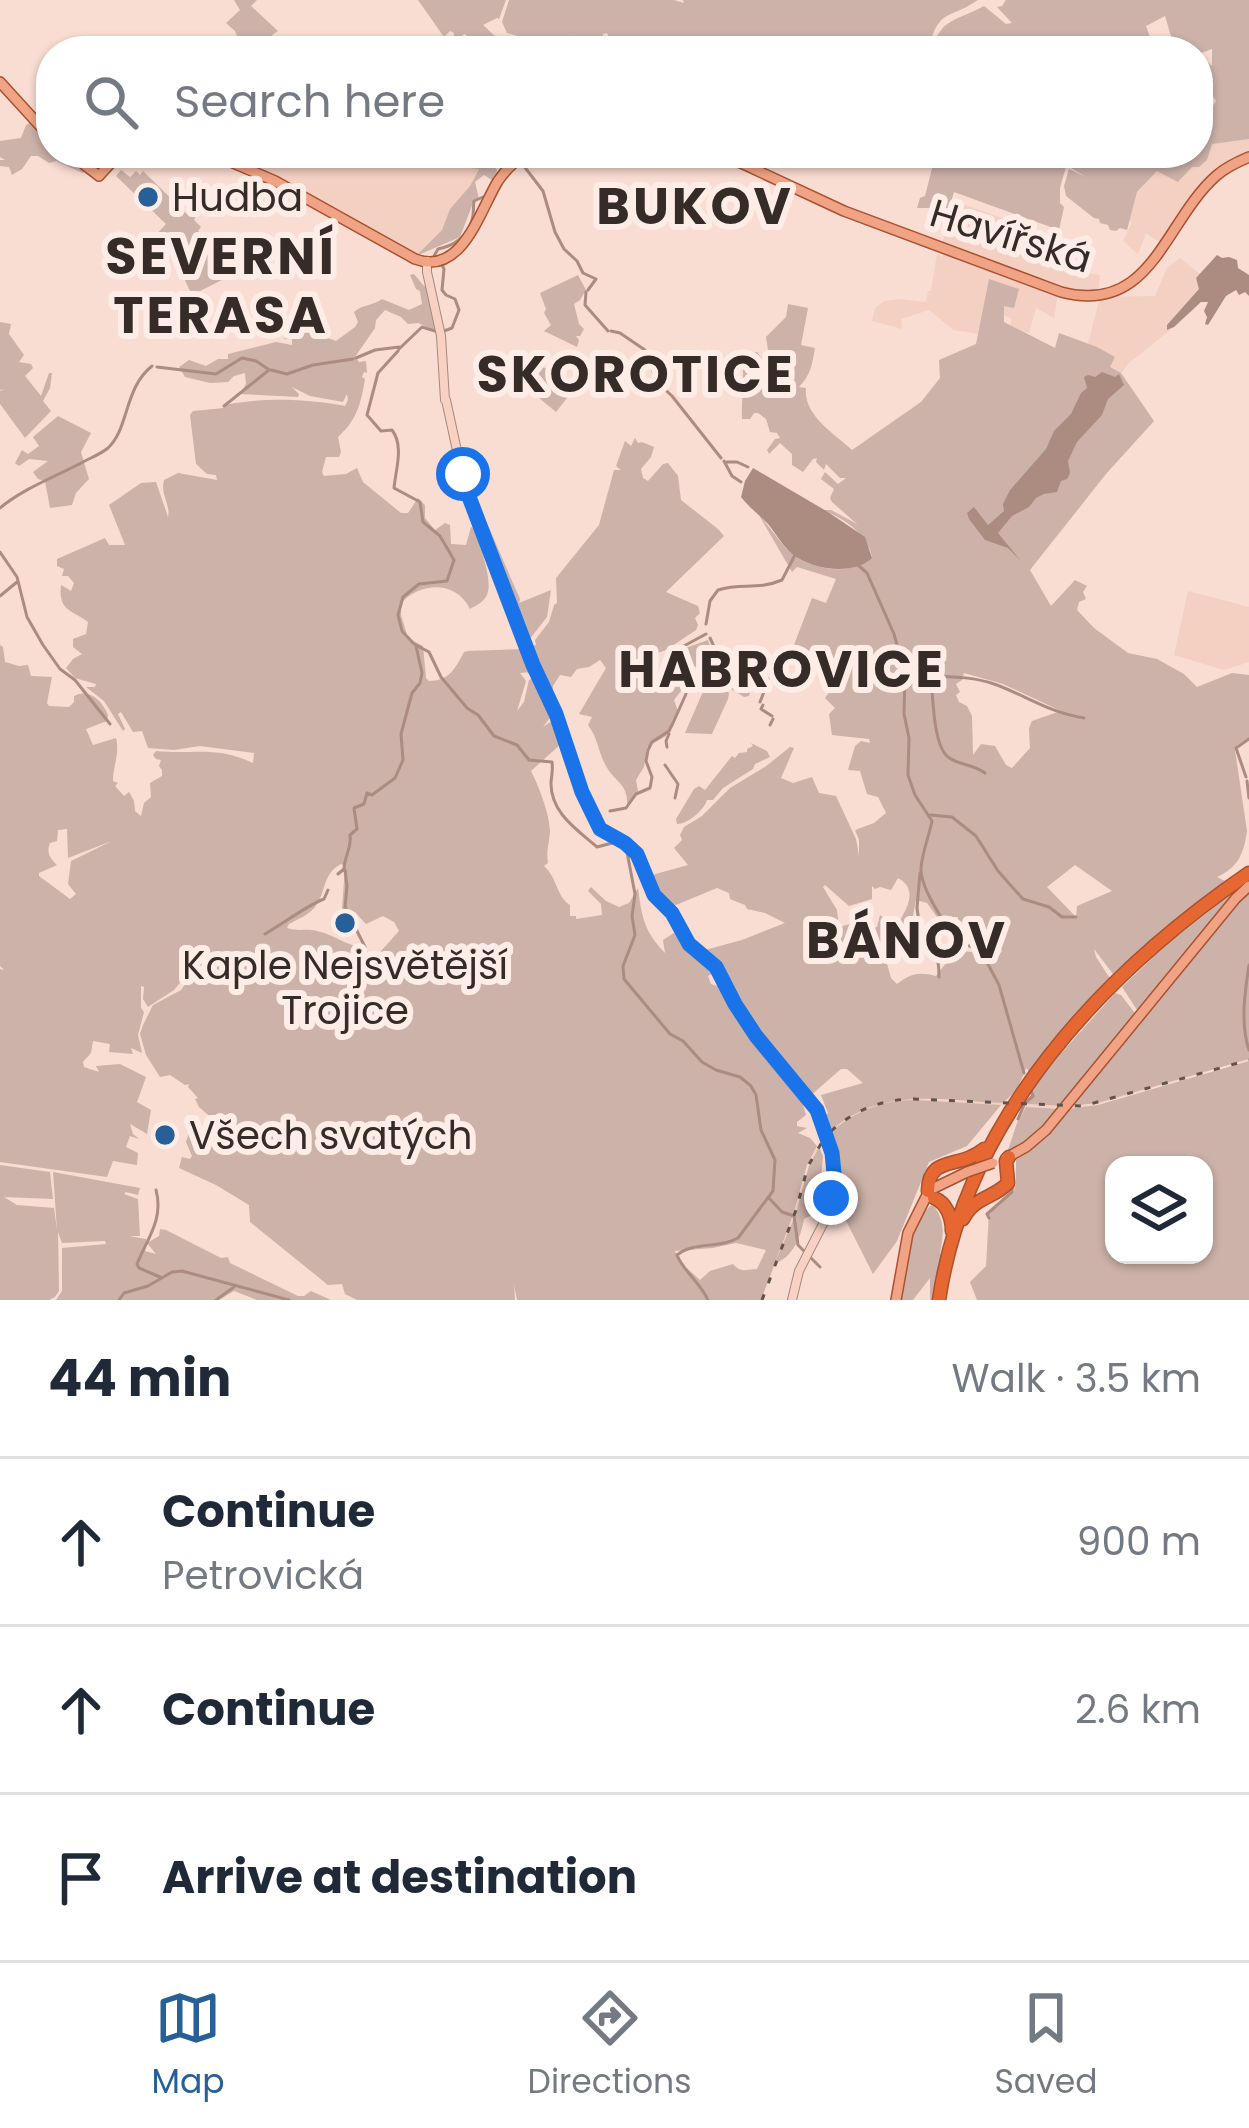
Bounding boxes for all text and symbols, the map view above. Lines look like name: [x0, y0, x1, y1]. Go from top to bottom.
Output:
search box: [36, 36, 1213, 168]
icon: search: [78, 69, 144, 135]
text: Search here: [174, 70, 445, 133]
place label: Hudba: [172, 170, 303, 225]
district label: BUKOV: [596, 170, 794, 242]
marker: Hudba: [135, 184, 161, 210]
street label: Havířská: [923, 185, 1099, 287]
district label: SEVERNÍ TERASA: [105, 220, 337, 351]
district label: SKOROTICE: [477, 338, 795, 410]
route start: [436, 447, 490, 501]
district label: HABROVICE: [618, 633, 946, 705]
district label: BÁNOV: [806, 904, 1008, 976]
marker: Kaple Nejsvětější Trojice: [332, 910, 358, 936]
place label: Kaple Nejsvětější Trojice: [182, 938, 508, 1038]
place label: Všech svatých: [189, 1108, 472, 1163]
marker: Všech svatých: [152, 1122, 178, 1148]
map controls: [1105, 1156, 1213, 1264]
button: layers: [1105, 1156, 1213, 1264]
route end: [804, 1171, 858, 1225]
text: 44 min: [48, 1342, 231, 1414]
text: Walk · 3.5 km: [951, 1351, 1201, 1406]
text: Continue: [162, 1480, 375, 1543]
icon: ahead: [48, 1509, 114, 1575]
text: 900 m: [1077, 1514, 1201, 1569]
text: Petrovická: [162, 1548, 364, 1603]
icon: ahead: [48, 1677, 114, 1743]
text: Continue: [162, 1678, 375, 1741]
text: 2.6 km: [1075, 1682, 1201, 1737]
icon: arrive: [48, 1845, 114, 1911]
text: Arrive at destination: [162, 1846, 637, 1909]
tab: Map: [152, 1985, 225, 2107]
tab: Directions: [528, 1985, 691, 2107]
tab: Saved: [995, 1985, 1097, 2107]

